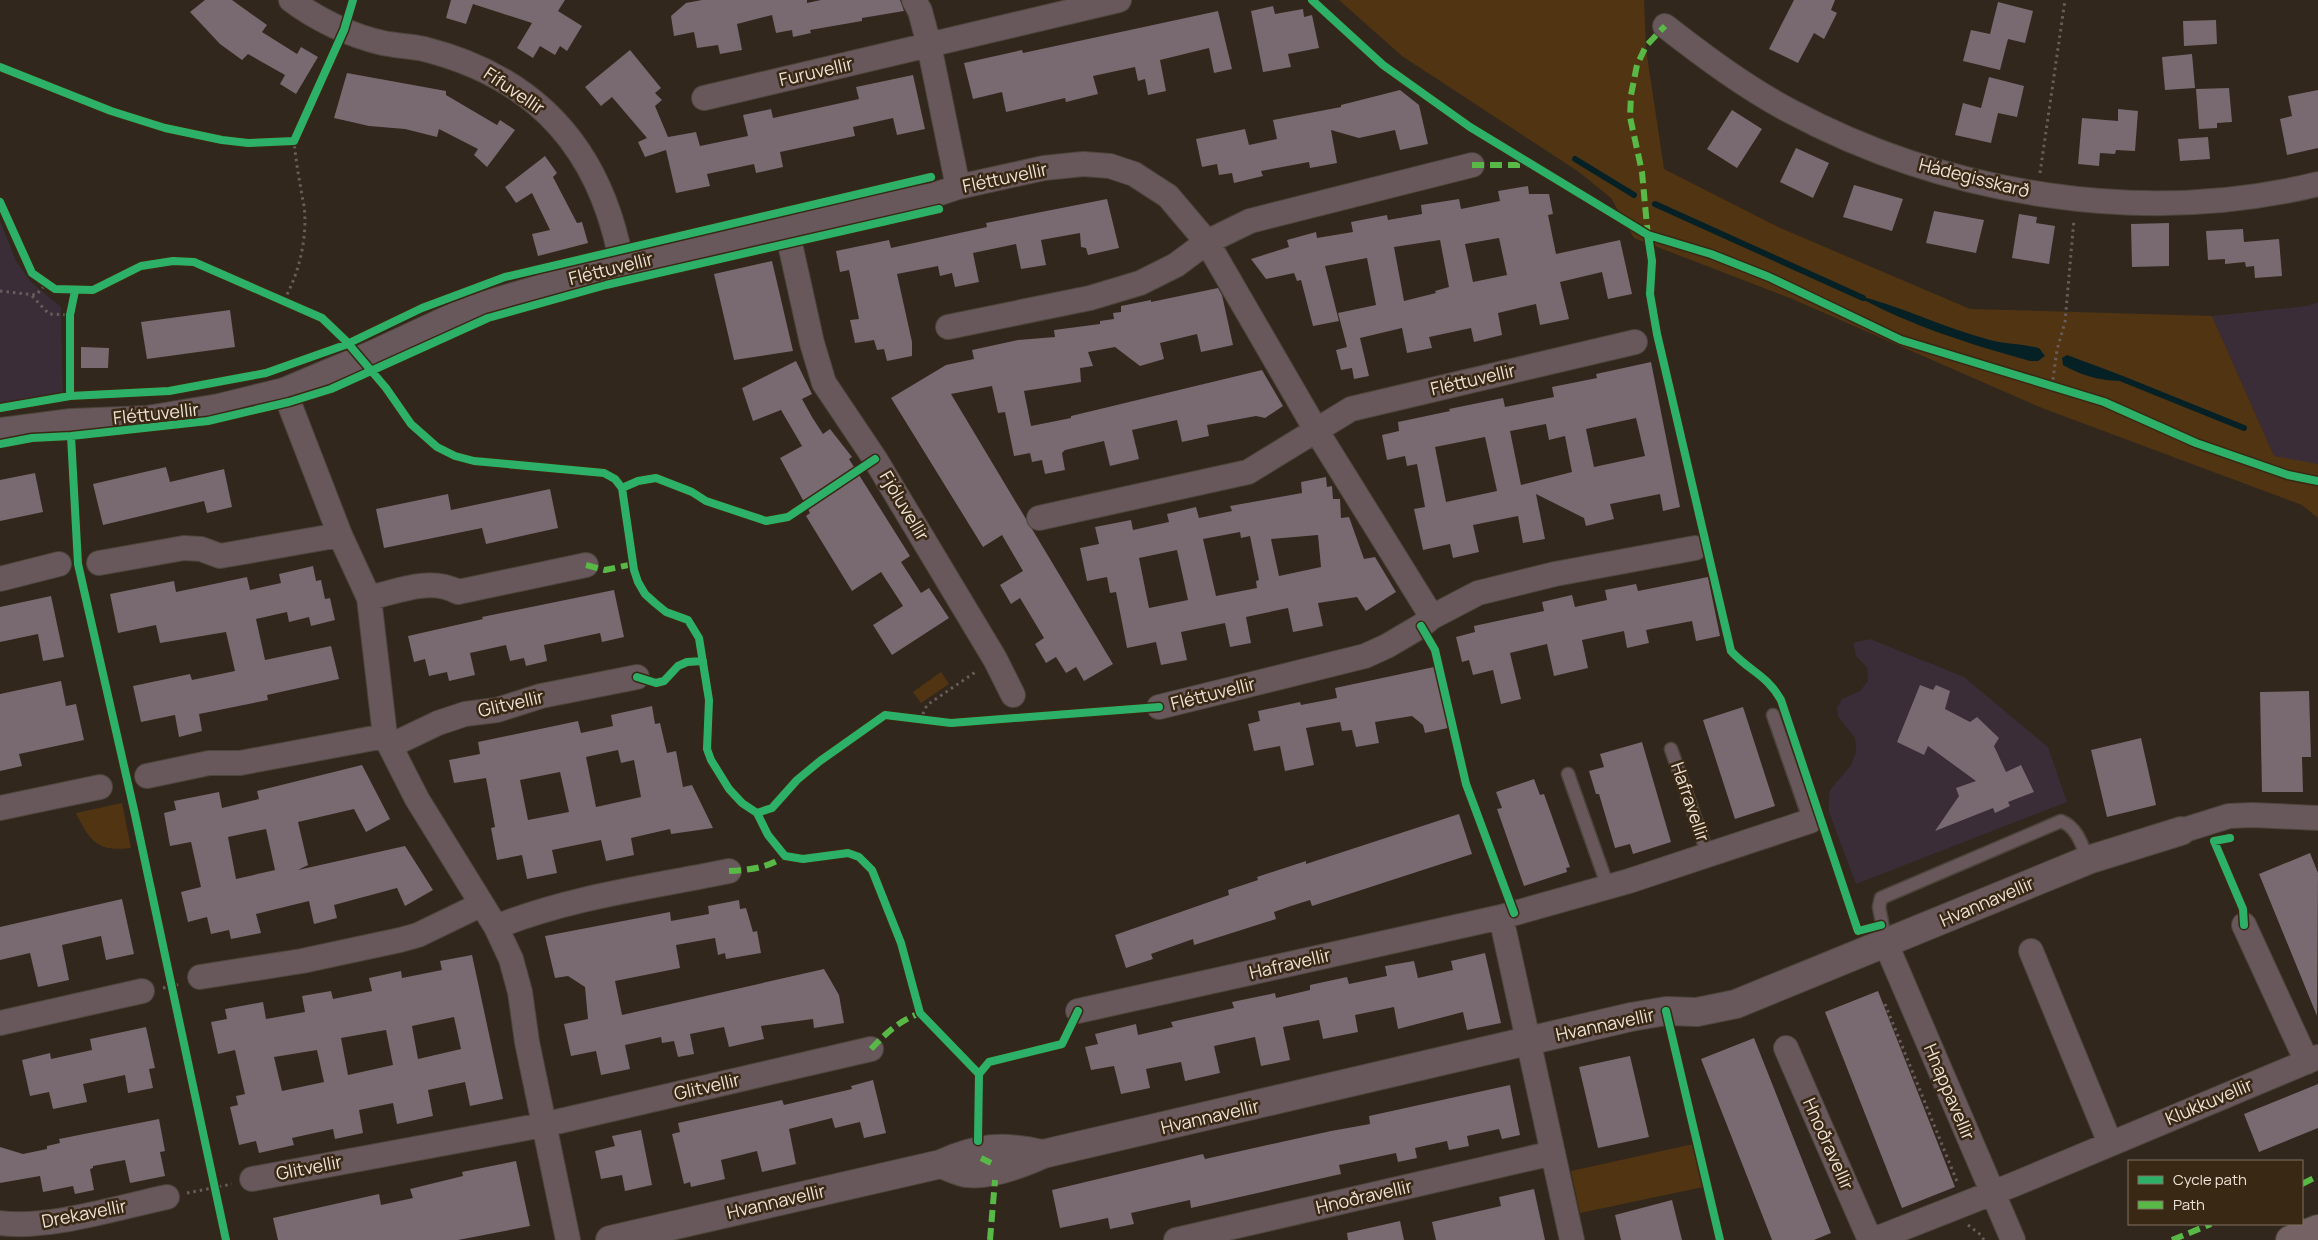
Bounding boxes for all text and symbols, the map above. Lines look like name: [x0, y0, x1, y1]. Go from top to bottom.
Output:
street label: Furuvellir: [776, 51, 856, 91]
street label: Fífuvellir: [479, 61, 550, 120]
street label: Hádegisskarð: [1916, 152, 2032, 202]
street label: Fléttuvellir: [960, 156, 1050, 198]
street label: Fléttuvellir: [566, 246, 656, 290]
street label: Fléttuvellir: [1428, 358, 1518, 400]
street label: Fléttuvellir: [112, 397, 201, 429]
street label: Fjóluvellir: [875, 466, 935, 545]
street label: Fléttuvellir: [1168, 671, 1258, 715]
street label: Glitvellir: [476, 684, 546, 722]
street label: Hafravellir: [1666, 759, 1716, 845]
street label: Hvannavellir: [1936, 870, 2038, 932]
street label: Hafravellir: [1247, 942, 1333, 984]
street label: Hvannavellir: [1553, 1002, 1657, 1046]
street label: Hnappavellir: [1919, 1040, 1981, 1144]
street label: Glitvellir: [672, 1067, 742, 1105]
street label: Klukkuvellir: [2161, 1072, 2256, 1130]
street label: Hvannavellir: [1158, 1093, 1262, 1139]
street label: Hnoðravellir: [1798, 1094, 1860, 1194]
street label: Glitvellir: [274, 1149, 344, 1185]
legend: [2128, 1160, 2303, 1225]
text: Cycle path: [2173, 1169, 2247, 1190]
street label: Hnoðravellir: [1313, 1173, 1415, 1219]
street label: Hvannavellir: [724, 1178, 828, 1224]
street label: Drekavellir: [39, 1193, 129, 1233]
text: Path: [2173, 1194, 2205, 1215]

